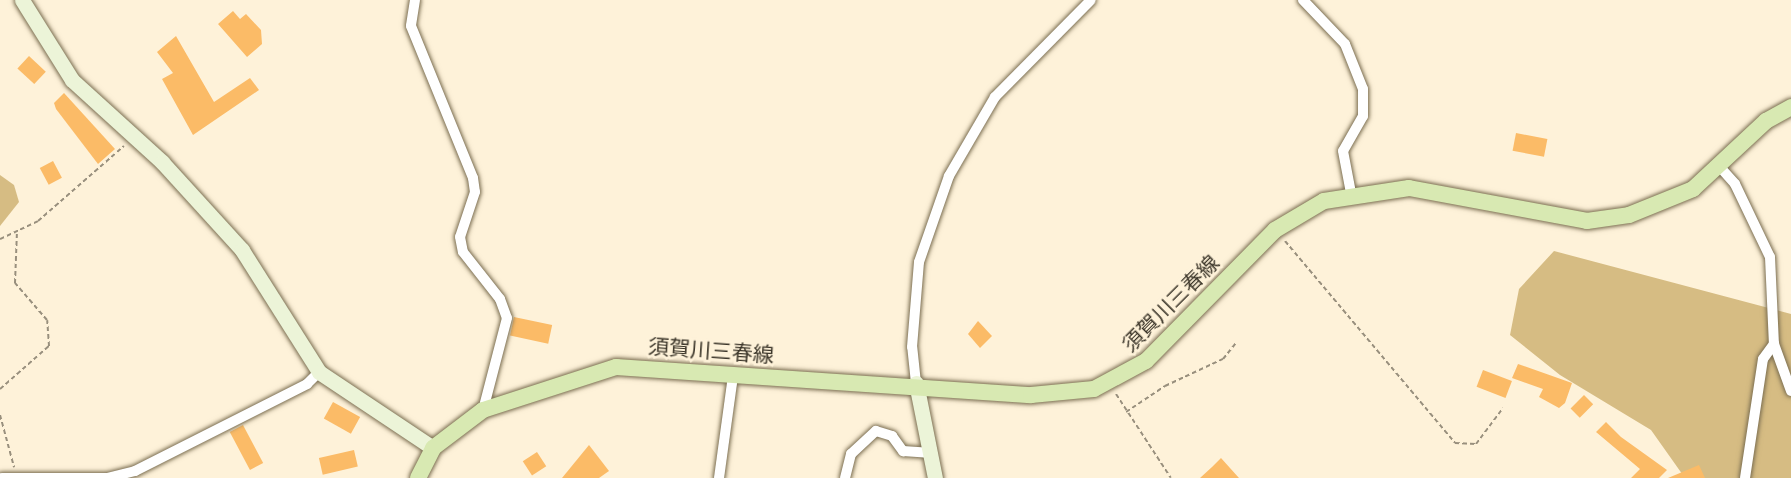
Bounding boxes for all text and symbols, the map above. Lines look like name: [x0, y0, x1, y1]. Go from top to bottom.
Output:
street label: 須賀川三春線: [1117, 250, 1223, 356]
street label: 須賀川三春線: [647, 333, 775, 367]

